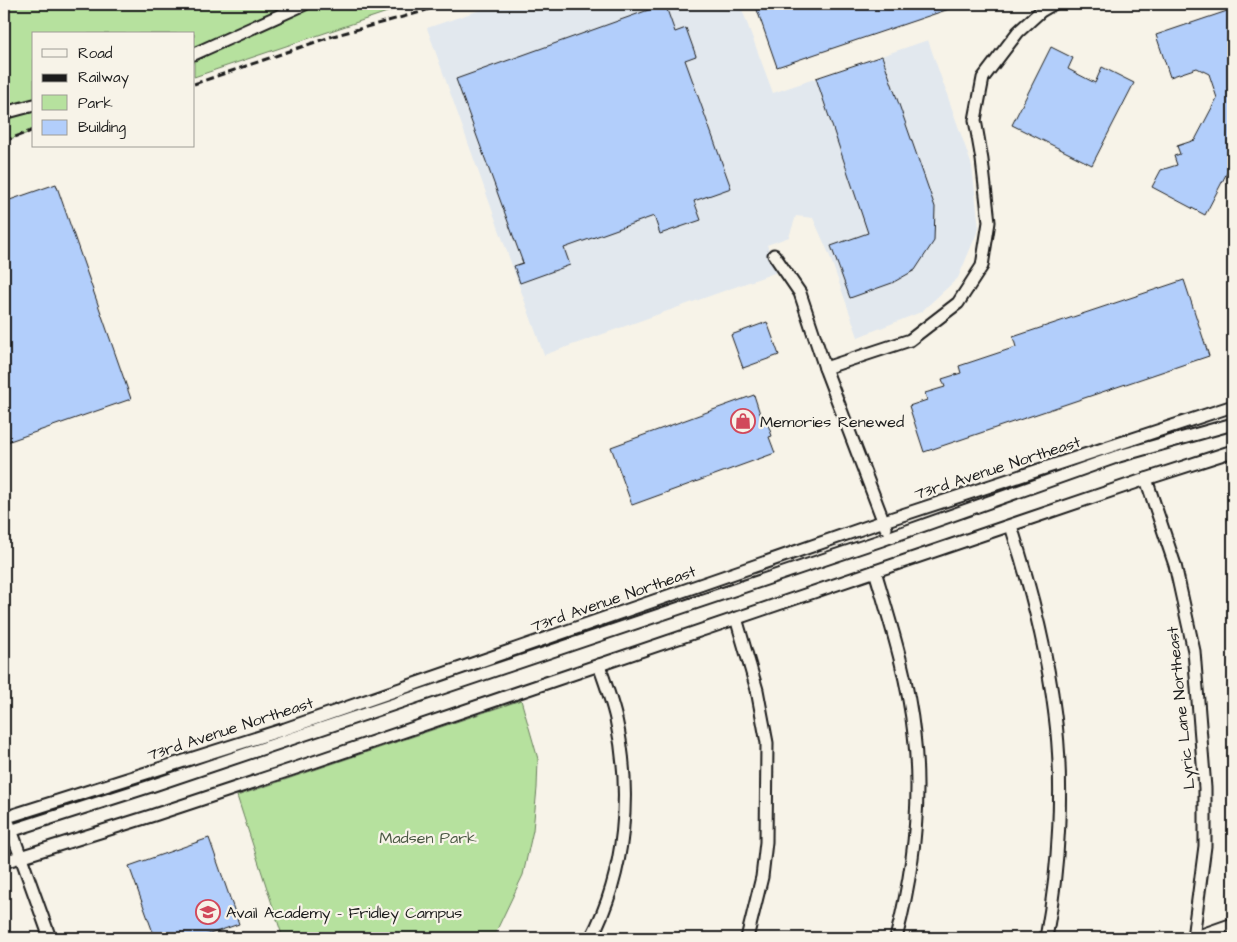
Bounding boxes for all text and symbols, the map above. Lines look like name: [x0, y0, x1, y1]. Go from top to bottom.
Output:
legend: [32, 32, 195, 148]
text: Road: [78, 43, 113, 64]
text: Railway: [78, 67, 129, 89]
text: Park: [78, 93, 113, 114]
text: Building: [78, 117, 126, 139]
shop icon: Memories Renewed: [730, 408, 756, 434]
place label: Memories Renewed: [760, 411, 904, 433]
street label: 73rd Avenue Northeast: [911, 431, 1084, 505]
street label: 73rd Avenue Northeast: [528, 560, 699, 638]
street label: Lyric Lane Northeast: [1161, 625, 1201, 790]
street label: 73rd Avenue Northeast: [144, 692, 317, 766]
park label: Madsen Park: [379, 827, 477, 849]
school or university icon: Avail Academy - Fridley Campus: [195, 899, 221, 925]
place label: Avail Academy - Fridley Campus: [226, 902, 462, 925]

